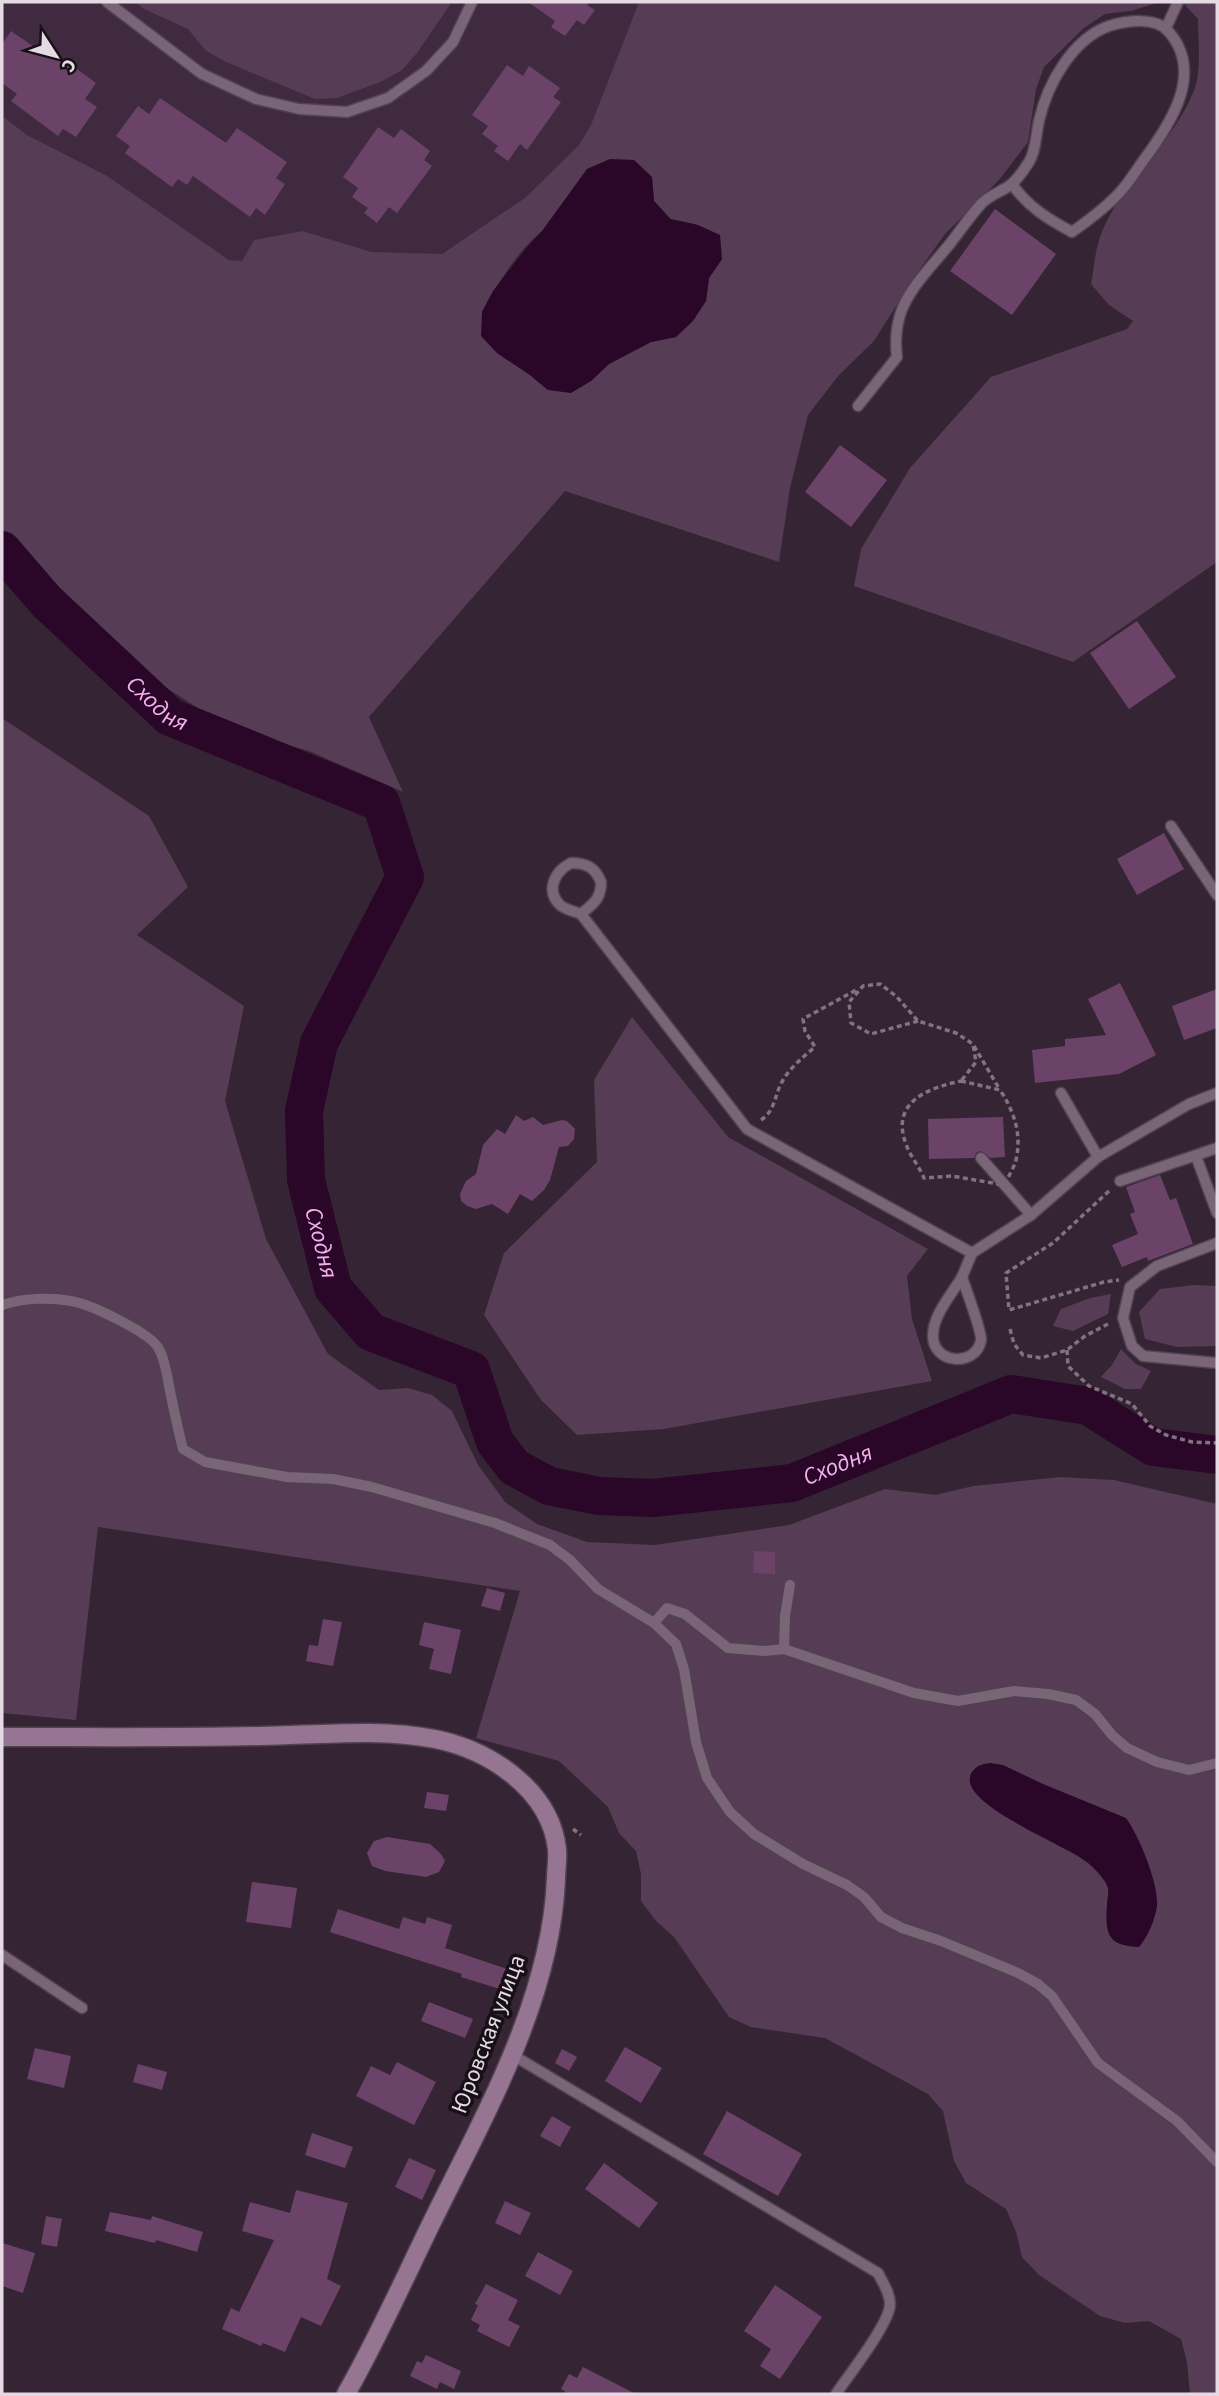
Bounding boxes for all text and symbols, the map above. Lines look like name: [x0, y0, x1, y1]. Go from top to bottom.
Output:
north arrow: [21, 21, 91, 91]
text: С: [54, 53, 83, 78]
water label: Сходня: [118, 667, 193, 740]
water label: Сходня: [296, 1203, 347, 1282]
water label: Сходня: [797, 1435, 878, 1494]
street label: Юровская улица: [443, 1950, 533, 2118]

